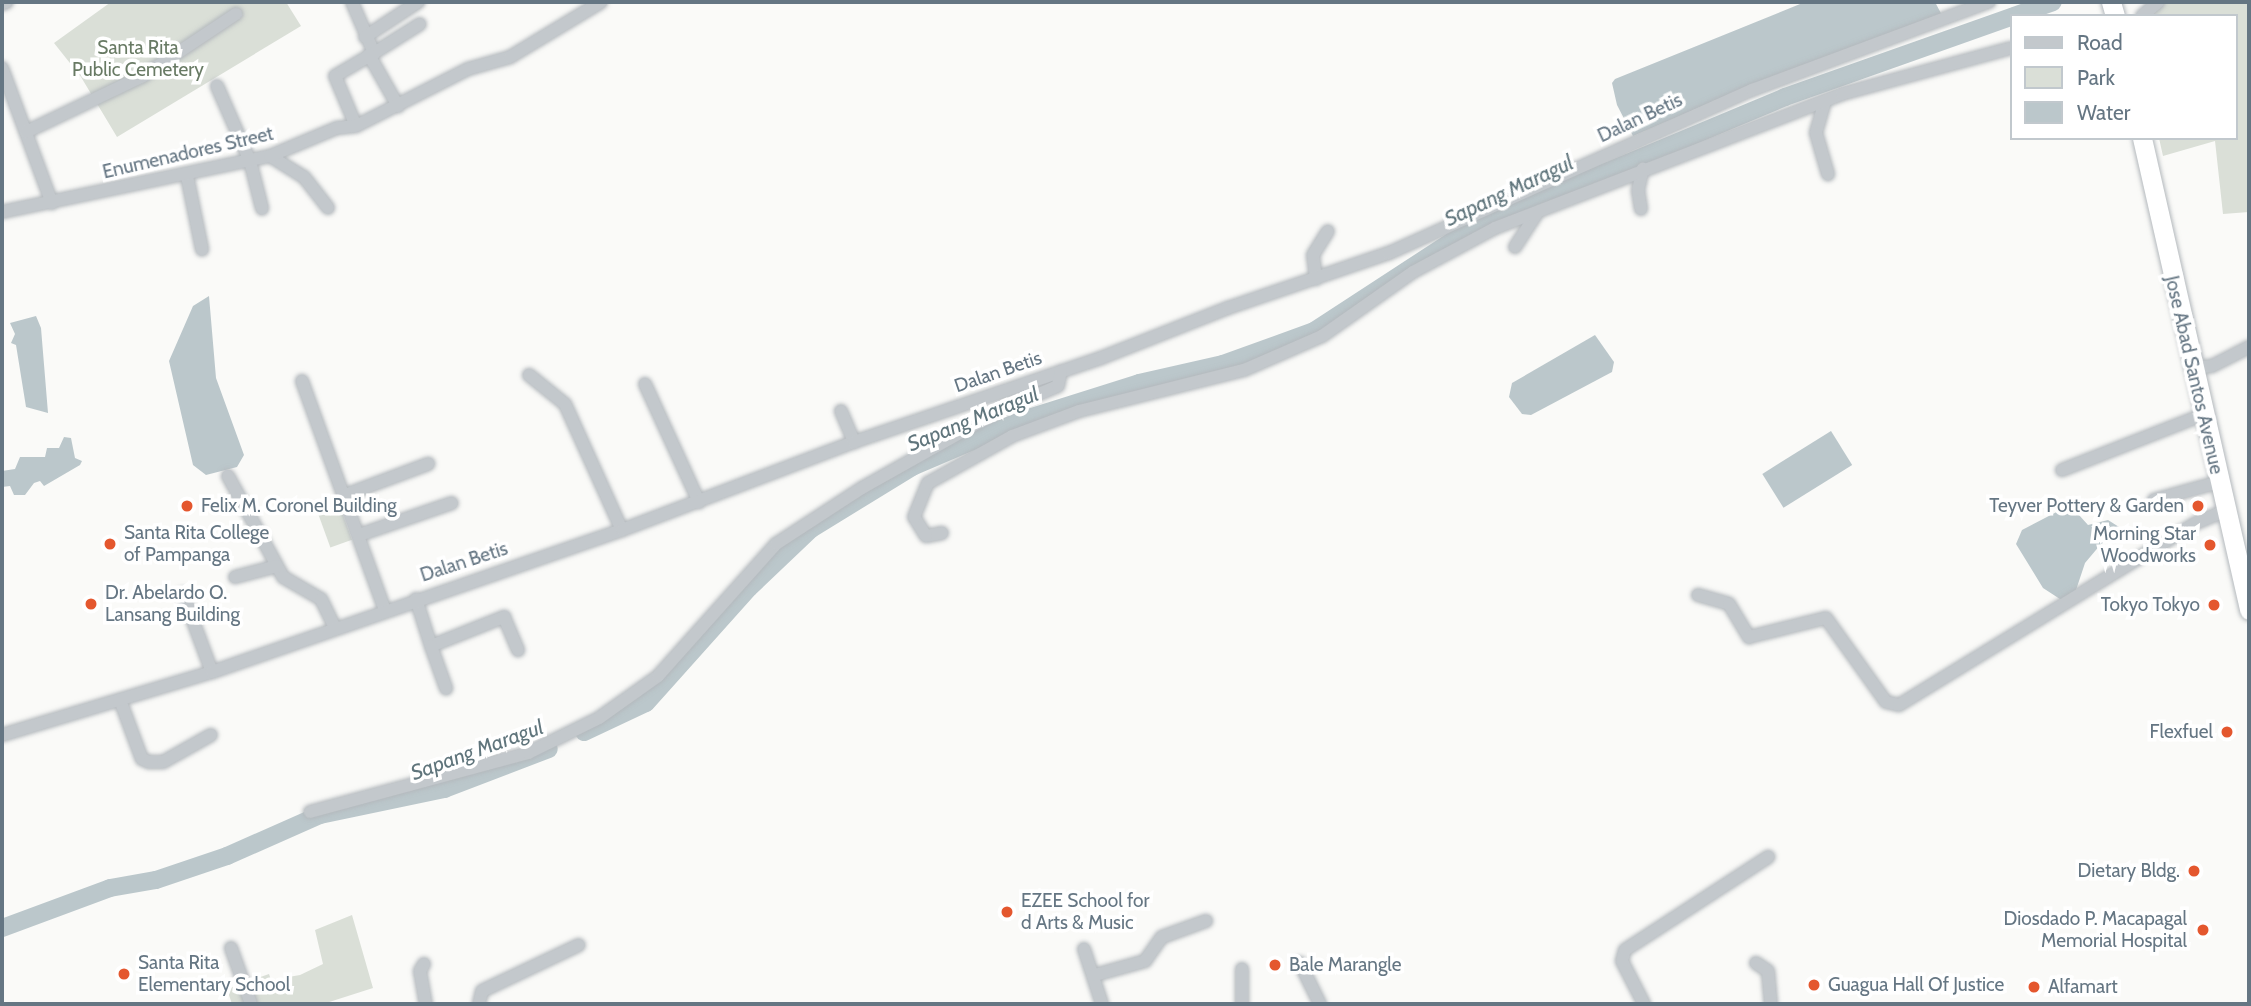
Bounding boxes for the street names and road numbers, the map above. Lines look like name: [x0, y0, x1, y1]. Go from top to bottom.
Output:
street label: Dalan Betis: [1594, 89, 1686, 147]
street label: Enumenadores Street: [100, 122, 276, 184]
street label: Jose Abad Santos Avenue: [2160, 274, 2228, 476]
street label: Dalan Betis: [951, 346, 1045, 398]
street label: Dalan Betis: [417, 537, 511, 587]

